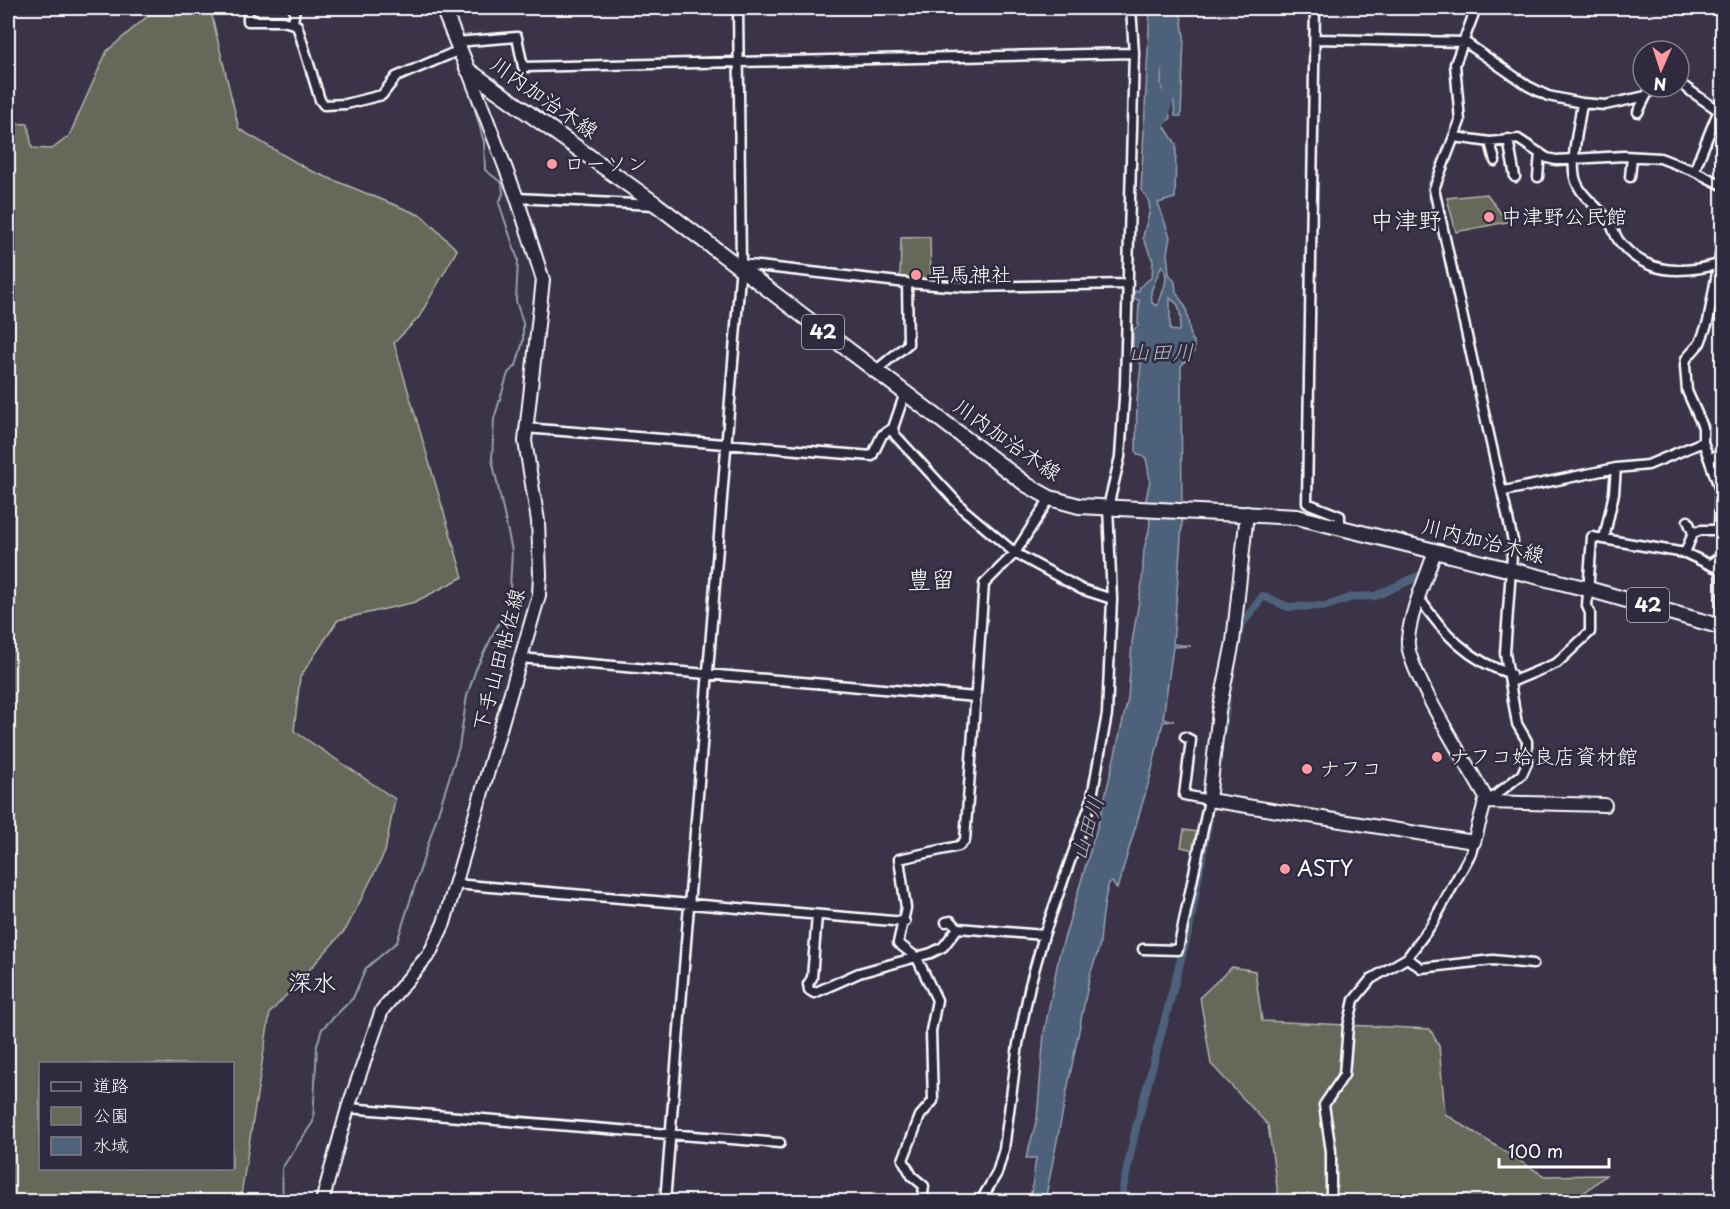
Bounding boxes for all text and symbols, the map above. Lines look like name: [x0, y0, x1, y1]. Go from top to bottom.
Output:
north arrow: [1631, 39, 1691, 99]
street label: 川内加治木線: [484, 47, 606, 146]
text: N: [1653, 73, 1667, 97]
place label: ローソン: [564, 146, 648, 178]
marker: ローソン: [545, 157, 559, 171]
place label: 中津野公民館: [1501, 199, 1627, 231]
district label: 中津野: [1370, 201, 1442, 237]
marker: 中津野公民館: [1482, 210, 1496, 224]
place label: 早馬神社: [928, 257, 1012, 289]
marker: 早馬神社: [909, 268, 923, 282]
road number: 42: [802, 315, 844, 349]
water label: 山田川: [1128, 334, 1194, 367]
street label: 川内加治木線: [947, 389, 1069, 488]
street label: 川内加治木線: [1418, 508, 1548, 570]
district label: 豊留: [907, 560, 955, 596]
street label: 下手山田帖佐線: [463, 584, 532, 735]
road number: 42: [1627, 588, 1669, 622]
place label: ナフコ姶良店資材館: [1449, 739, 1638, 771]
marker: ナフコ姶良店資材館: [1430, 750, 1444, 764]
place label: ナフコ: [1319, 751, 1382, 783]
marker: ナフコ: [1300, 762, 1314, 776]
water label: 山田川: [1060, 791, 1111, 864]
place label: ASTY: [1297, 851, 1354, 883]
marker: ASTY: [1278, 862, 1292, 876]
district label: 深水: [288, 963, 336, 999]
legend: [39, 1062, 234, 1170]
text: 道路: [93, 1071, 129, 1098]
text: 公園: [93, 1101, 129, 1128]
text: 水域: [93, 1131, 129, 1158]
scale bar: [1499, 1131, 1608, 1169]
text: 100 m: [1508, 1137, 1563, 1164]

